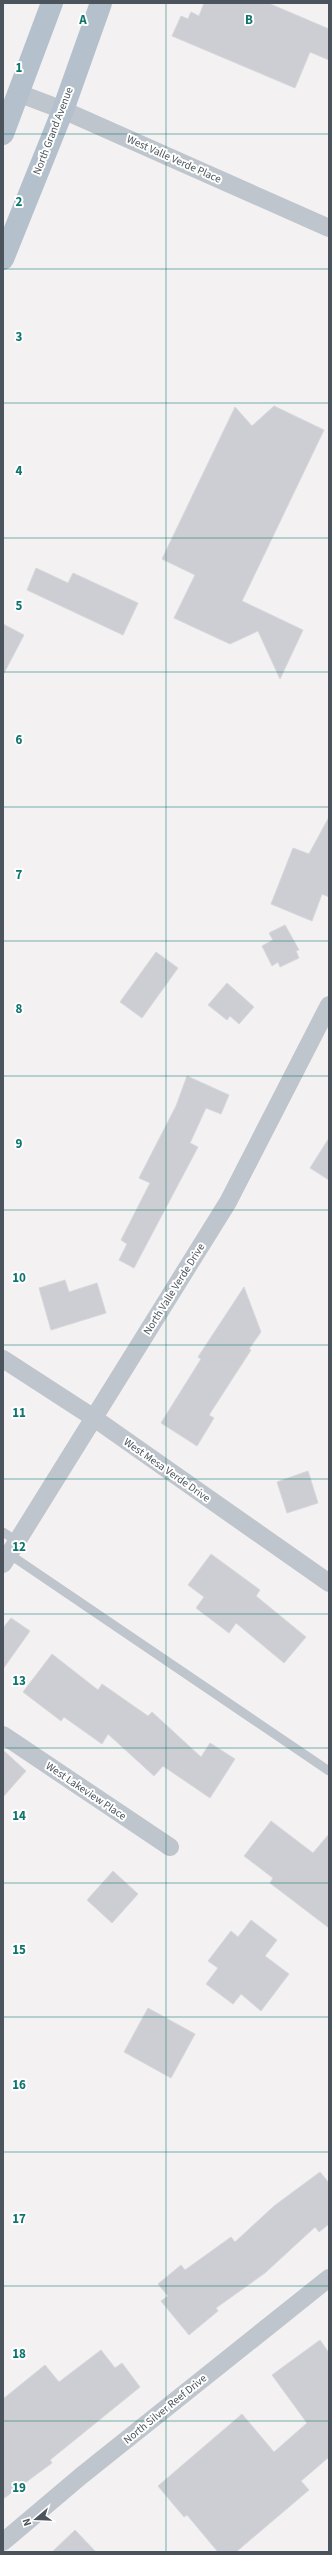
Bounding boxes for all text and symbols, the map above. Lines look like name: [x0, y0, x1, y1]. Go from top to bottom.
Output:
text: A: [78, 11, 87, 29]
text: B: [245, 11, 253, 29]
text: 1: [16, 59, 23, 77]
street label: North Grand Avenue: [29, 84, 77, 177]
street label: West Valle Verde Place: [124, 131, 224, 187]
text: 2: [16, 193, 23, 211]
text: 3: [16, 328, 23, 346]
text: 4: [16, 462, 23, 480]
text: 5: [16, 597, 23, 615]
text: 6: [16, 731, 23, 749]
text: 7: [16, 866, 23, 884]
text: 8: [16, 1000, 23, 1018]
text: 9: [16, 1135, 23, 1153]
street label: North Valle Verde Drive: [140, 1240, 209, 1338]
text: 10: [12, 1269, 26, 1287]
text: 11: [12, 1404, 26, 1422]
street label: West Mesa Verde Drive: [121, 1434, 214, 1506]
text: 12: [12, 1538, 26, 1556]
text: 13: [12, 1672, 26, 1690]
street label: West Lakeview Place: [43, 1758, 130, 1824]
text: 14: [12, 1807, 26, 1825]
text: 15: [12, 1941, 26, 1959]
text: 16: [12, 2076, 26, 2094]
text: 17: [12, 2210, 26, 2228]
text: 18: [12, 2345, 26, 2363]
street label: North Silver Reef Drive: [120, 2370, 210, 2447]
text: 19: [12, 2479, 26, 2497]
north arrow: [16, 2499, 56, 2539]
text: N: [19, 2516, 35, 2528]

